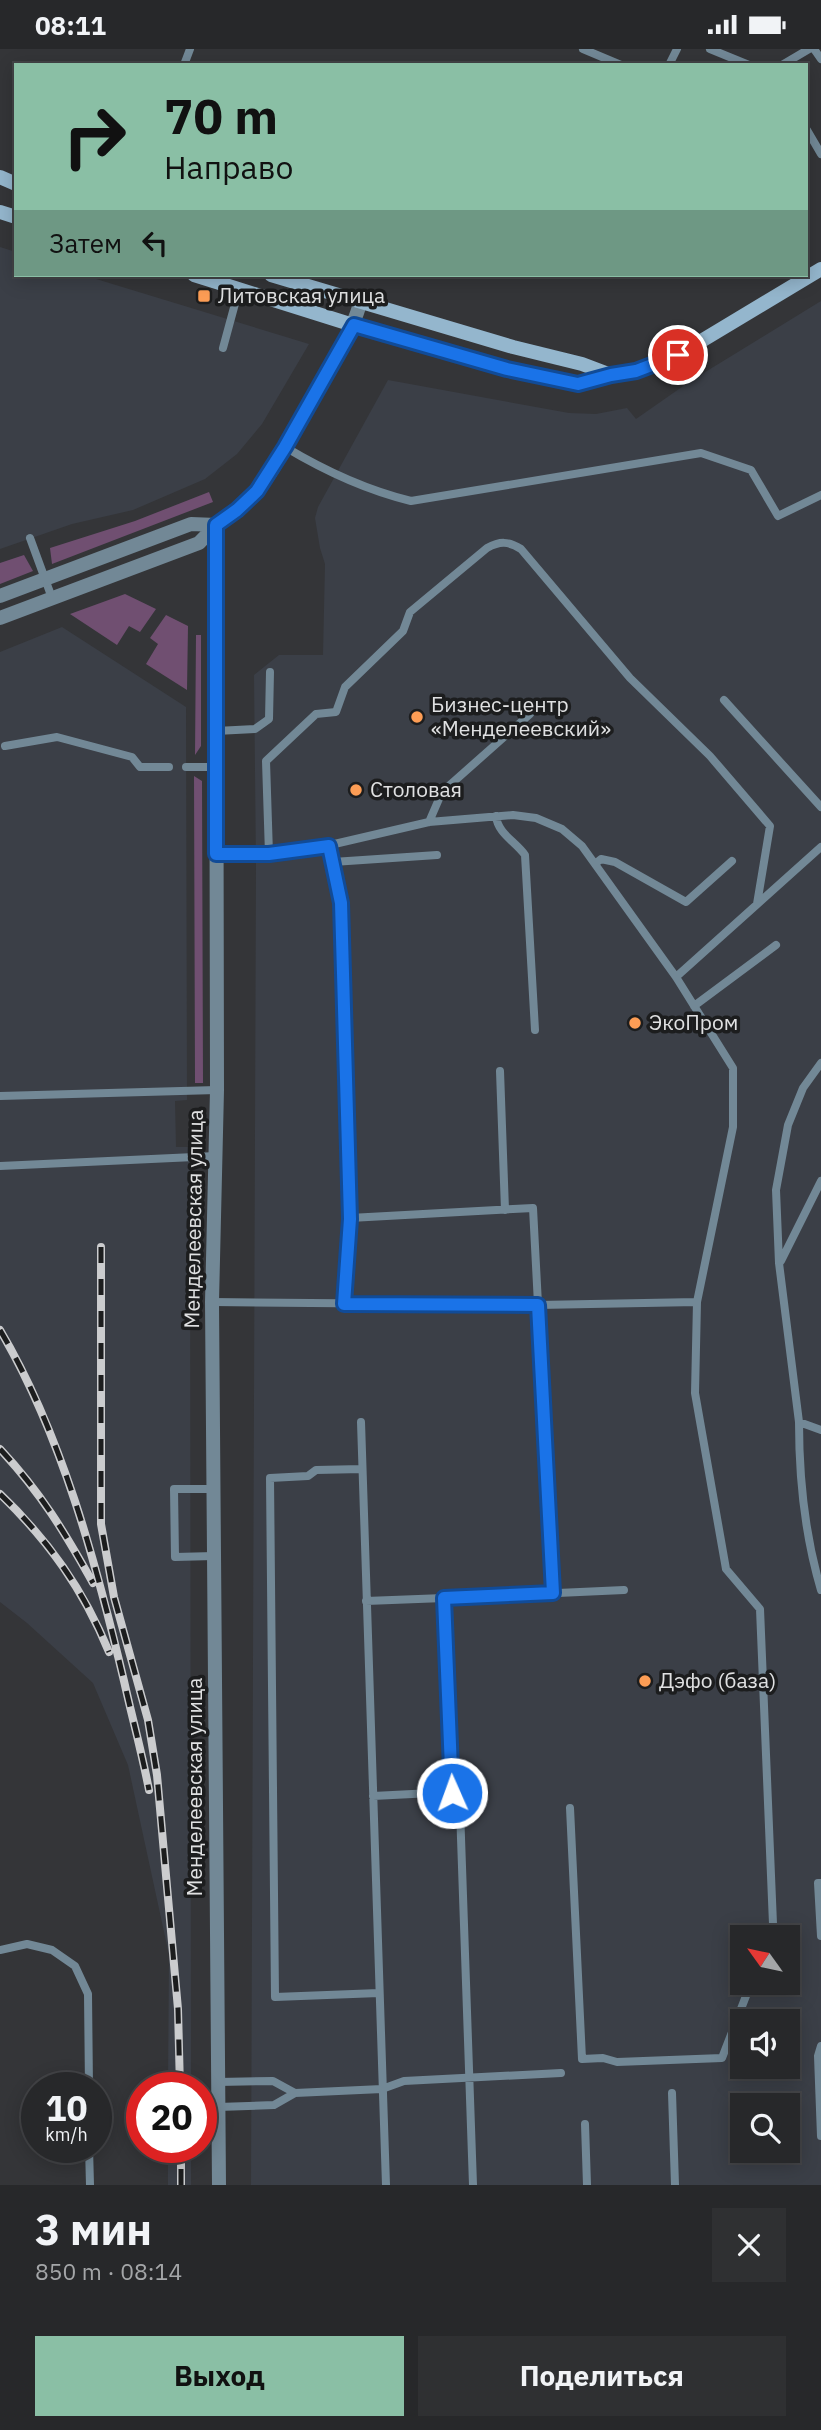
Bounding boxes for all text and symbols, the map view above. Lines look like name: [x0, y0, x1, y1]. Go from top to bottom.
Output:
text: 08:11: [35, 8, 106, 42]
text: 70 m: [164, 84, 278, 147]
icon: right: [49, 91, 140, 182]
text: Направо: [164, 146, 293, 188]
icon: left: [136, 224, 174, 262]
text: Затем: [49, 226, 122, 260]
place label: Литовская улица: [218, 281, 385, 309]
marker: Литовская улица: [196, 288, 212, 304]
pin: [648, 325, 708, 385]
icon: arrive: [659, 336, 697, 374]
place label: Бизнес-центр «Менделеевский»: [431, 690, 611, 742]
marker: Бизнес-центр «Менделеевский»: [409, 709, 425, 725]
place label: Столовая: [370, 775, 462, 803]
marker: Столовая: [348, 782, 364, 798]
place label: ЭкоПром: [649, 1008, 738, 1036]
marker: ЭкоПром: [627, 1015, 643, 1031]
street label: Менделеевская улица: [177, 1109, 209, 1329]
place label: Дэфо (база): [659, 1666, 776, 1694]
marker: Дэфо (база): [637, 1673, 653, 1689]
street label: Менделеевская улица: [180, 1677, 208, 1897]
position arrow: [415, 1756, 489, 1830]
north arrow: [730, 1925, 800, 1995]
map controls: [730, 1925, 800, 2163]
button: sound: [730, 2009, 800, 2079]
speed limit sign: 20: [126, 2072, 217, 2163]
text: 10: [45, 2085, 88, 2131]
button: search: [730, 2093, 800, 2163]
text: km/h: [45, 2123, 88, 2146]
text: 3 мин: [35, 2202, 152, 2257]
button: close: [712, 2208, 786, 2282]
text: 850 m · 08:14: [35, 2256, 182, 2286]
button: Выход: [35, 2336, 404, 2416]
button: Поделиться: [418, 2336, 786, 2416]

